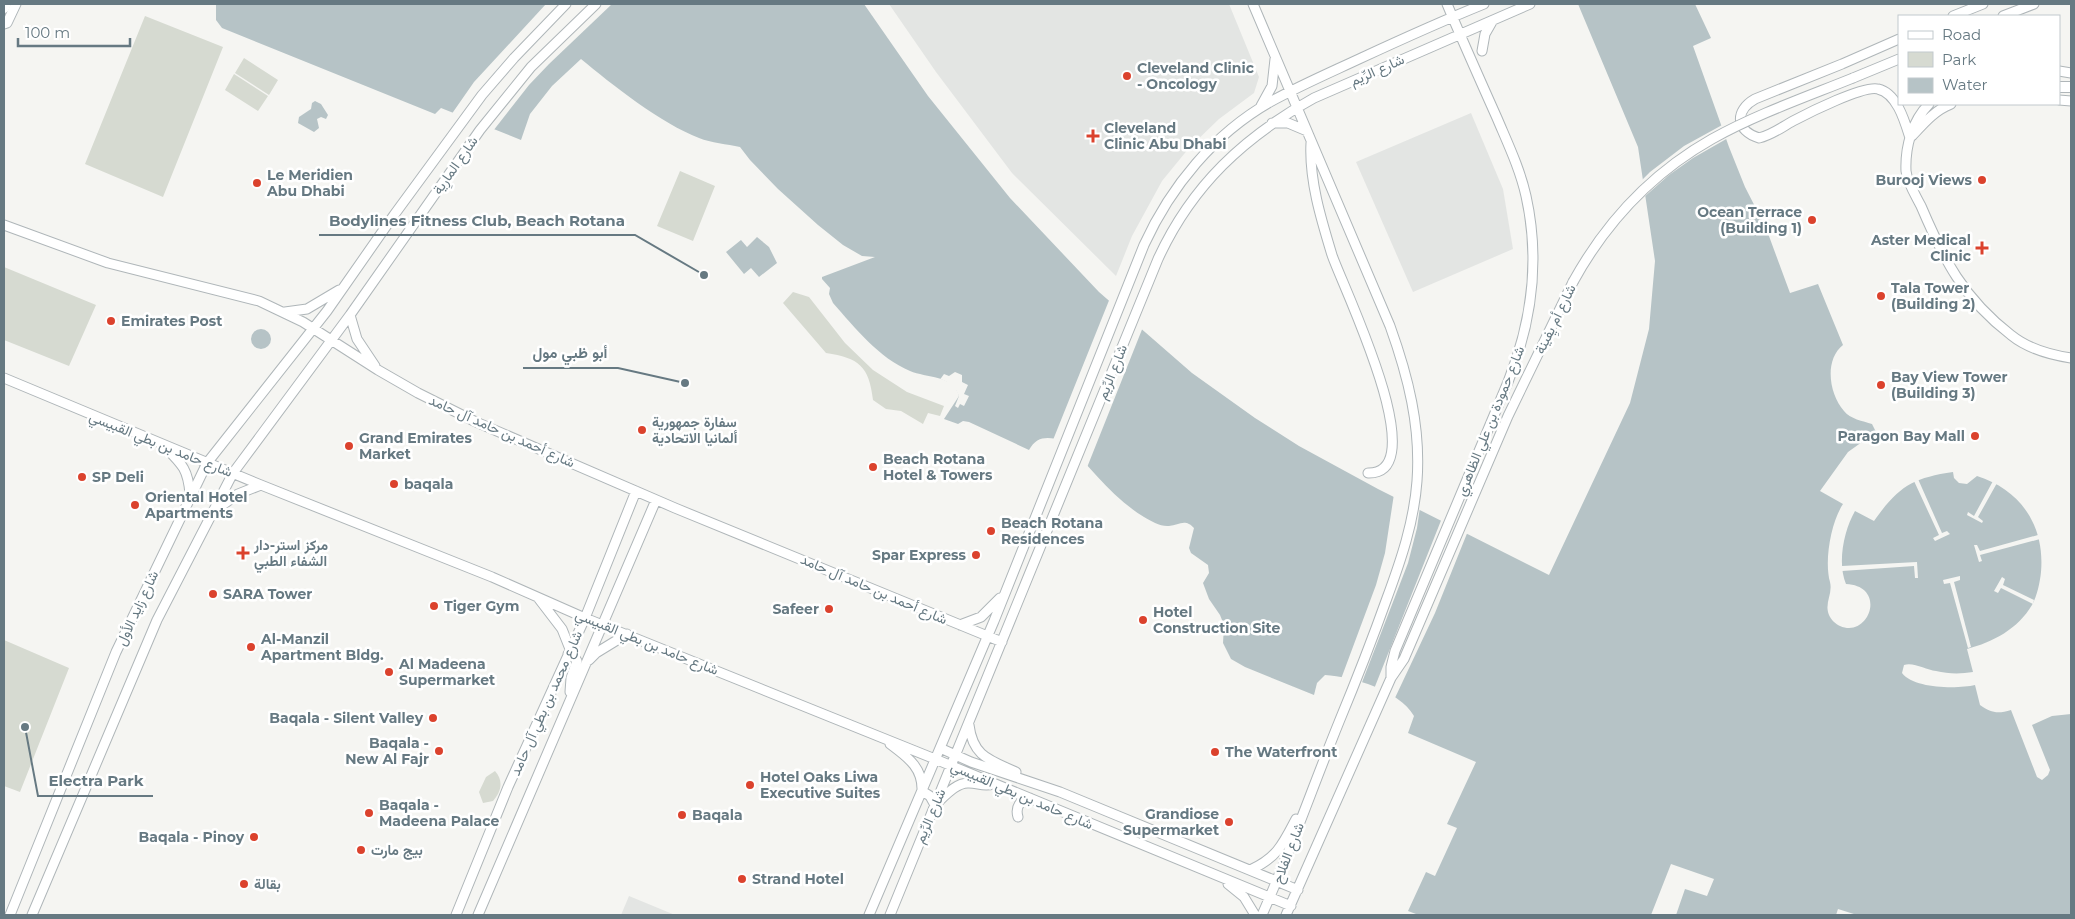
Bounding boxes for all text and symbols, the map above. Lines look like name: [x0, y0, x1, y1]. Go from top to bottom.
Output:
scale bar: [18, 15, 130, 47]
legend: [1898, 15, 2060, 105]
text: 100 m: [25, 23, 70, 42]
text: Road: [1942, 25, 1981, 44]
street label: شارع الرِّيم: [1347, 50, 1408, 92]
text: Park: [1942, 50, 1976, 69]
place label: Cleveland Clinic - Oncology: [1137, 59, 1255, 93]
marker: Cleveland Clinic - Oncology: [1121, 70, 1133, 82]
text: Water: [1942, 75, 1988, 94]
place label: Cleveland Clinic Abu Dhabi: [1104, 119, 1226, 153]
marker: Cleveland Clinic Abu Dhabi: [1086, 129, 1100, 143]
street label: شارع المارِية: [428, 132, 484, 199]
place label: Le Meridien Abu Dhabi: [266, 166, 353, 200]
place label: Burooj Views: [1876, 171, 1973, 189]
marker: Burooj Views: [1976, 174, 1988, 186]
marker: Le Meridien Abu Dhabi: [251, 177, 263, 189]
place label: Ocean Terrace (Building 1): [1697, 203, 1802, 237]
callout: Bodylines Fitness Club, Beach Rotana: [319, 205, 635, 235]
text: Bodylines Fitness Club, Beach Rotana: [329, 211, 625, 230]
marker: Ocean Terrace (Building 1): [1806, 214, 1818, 226]
place label: Aster Medical Clinic: [1870, 231, 1972, 265]
marker: Aster Medical Clinic: [1975, 241, 1989, 255]
place label: Tala Tower (Building 2): [1891, 279, 1975, 313]
street label: شارع أم يِفينة: [1530, 281, 1582, 358]
marker: Tala Tower (Building 2): [1875, 290, 1887, 302]
place label: Emirates Post: [121, 312, 222, 330]
marker: Emirates Post: [105, 315, 117, 327]
callout: أبو ظبي مول: [523, 338, 618, 368]
street label: شارع الرِّيم: [1093, 342, 1133, 403]
text: أبو ظبي مول: [533, 343, 608, 366]
street label: شارع حمودة بن علي الظاهري: [1452, 343, 1531, 500]
place label: Bay View Tower (Building 3): [1891, 368, 2008, 402]
marker: Bay View Tower (Building 3): [1875, 379, 1887, 391]
street label: شارع أحمد بن حامد آل حامد: [425, 391, 578, 473]
street label: شارع حامد بن بطي القبيسي: [86, 407, 235, 484]
place label: سفارة جمهورية ألمانيا الاتحادية: [652, 413, 738, 447]
marker: سفارة جمهورية ألمانيا الاتحادية: [636, 424, 648, 436]
place label: Paragon Bay Mall: [1838, 427, 1965, 445]
place label: Grand Emirates Market: [359, 429, 472, 463]
marker: Paragon Bay Mall: [1969, 430, 1981, 442]
marker: Grand Emirates Market: [343, 440, 355, 452]
place label: Beach Rotana Hotel & Towers: [883, 450, 993, 484]
marker: Beach Rotana Hotel & Towers: [867, 461, 879, 473]
place label: SP Deli: [92, 468, 144, 486]
marker: SP Deli: [76, 471, 88, 483]
place label: baqala: [404, 475, 453, 493]
marker: baqala: [388, 478, 400, 490]
place label: Oriental Hotel Apartments: [144, 488, 248, 522]
marker: Oriental Hotel Apartments: [129, 499, 141, 511]
place label: Beach Rotana Residences: [1001, 514, 1103, 548]
marker: Beach Rotana Residences: [985, 525, 997, 537]
place label: مركز استر-دار الشفاء الطبي: [253, 536, 329, 573]
marker: مركز استر-دار الشفاء الطبي: [236, 546, 250, 560]
place label: Spar Express: [872, 546, 967, 564]
marker: Spar Express: [970, 549, 982, 561]
street label: شارع أحمد بن حامد آل حامد: [797, 550, 950, 630]
street label: شارع زايد الأول: [112, 568, 164, 649]
place label: SARA Tower: [223, 585, 312, 603]
marker: SARA Tower: [207, 588, 219, 600]
place label: Tiger Gym: [444, 597, 519, 615]
marker: Tiger Gym: [428, 600, 440, 612]
place label: Safeer: [772, 600, 819, 618]
marker: Safeer: [823, 603, 835, 615]
place label: Hotel Construction Site: [1153, 603, 1280, 637]
street label: شارع حامد بن بطي القبيسي: [572, 605, 721, 682]
marker: Hotel Construction Site: [1137, 614, 1149, 626]
street label: شارع محمد بن بطي آل حامد: [506, 628, 589, 780]
place label: Al-Manzil Apartment Bldg.: [260, 630, 384, 664]
marker: Al-Manzil Apartment Bldg.: [245, 641, 257, 653]
place label: Al Madeena Supermarket: [398, 655, 495, 689]
marker: Al Madeena Supermarket: [383, 666, 395, 678]
place label: Baqala - Silent Valley: [269, 709, 424, 727]
marker: Baqala - Silent Valley: [427, 712, 439, 724]
place label: Baqala - New Al Fajr: [345, 734, 429, 768]
place label: The Waterfront: [1225, 743, 1337, 761]
marker: Baqala - New Al Fajr: [433, 745, 445, 757]
marker: The Waterfront: [1209, 746, 1221, 758]
street label: شارع حامد بن بطي القبيسي: [947, 757, 1096, 836]
callout: Electra Park: [38, 766, 153, 796]
place label: Hotel Oaks Liwa Executive Suites: [760, 768, 881, 802]
text: Electra Park: [48, 771, 144, 790]
marker: Hotel Oaks Liwa Executive Suites: [744, 779, 756, 791]
street label: شارع الرِّيم: [910, 786, 951, 847]
place label: Baqala - Madeena Palace: [379, 796, 499, 830]
place label: Grandiose Supermarket: [1123, 805, 1219, 839]
place label: Baqala: [692, 806, 743, 824]
marker: Baqala - Madeena Palace: [363, 807, 375, 819]
marker: Baqala: [676, 809, 688, 821]
marker: Grandiose Supermarket: [1223, 816, 1235, 828]
street label: شارع الفلاح: [1268, 820, 1310, 887]
place label: Baqala - Pinoy: [139, 828, 245, 846]
marker: Baqala - Pinoy: [248, 831, 260, 843]
place label: بيج مارت: [371, 841, 423, 860]
marker: بيج مارت: [355, 844, 367, 856]
place label: Strand Hotel: [752, 870, 844, 888]
marker: Strand Hotel: [736, 873, 748, 885]
place label: بقالة: [254, 875, 281, 893]
marker: بقالة: [238, 878, 250, 890]

